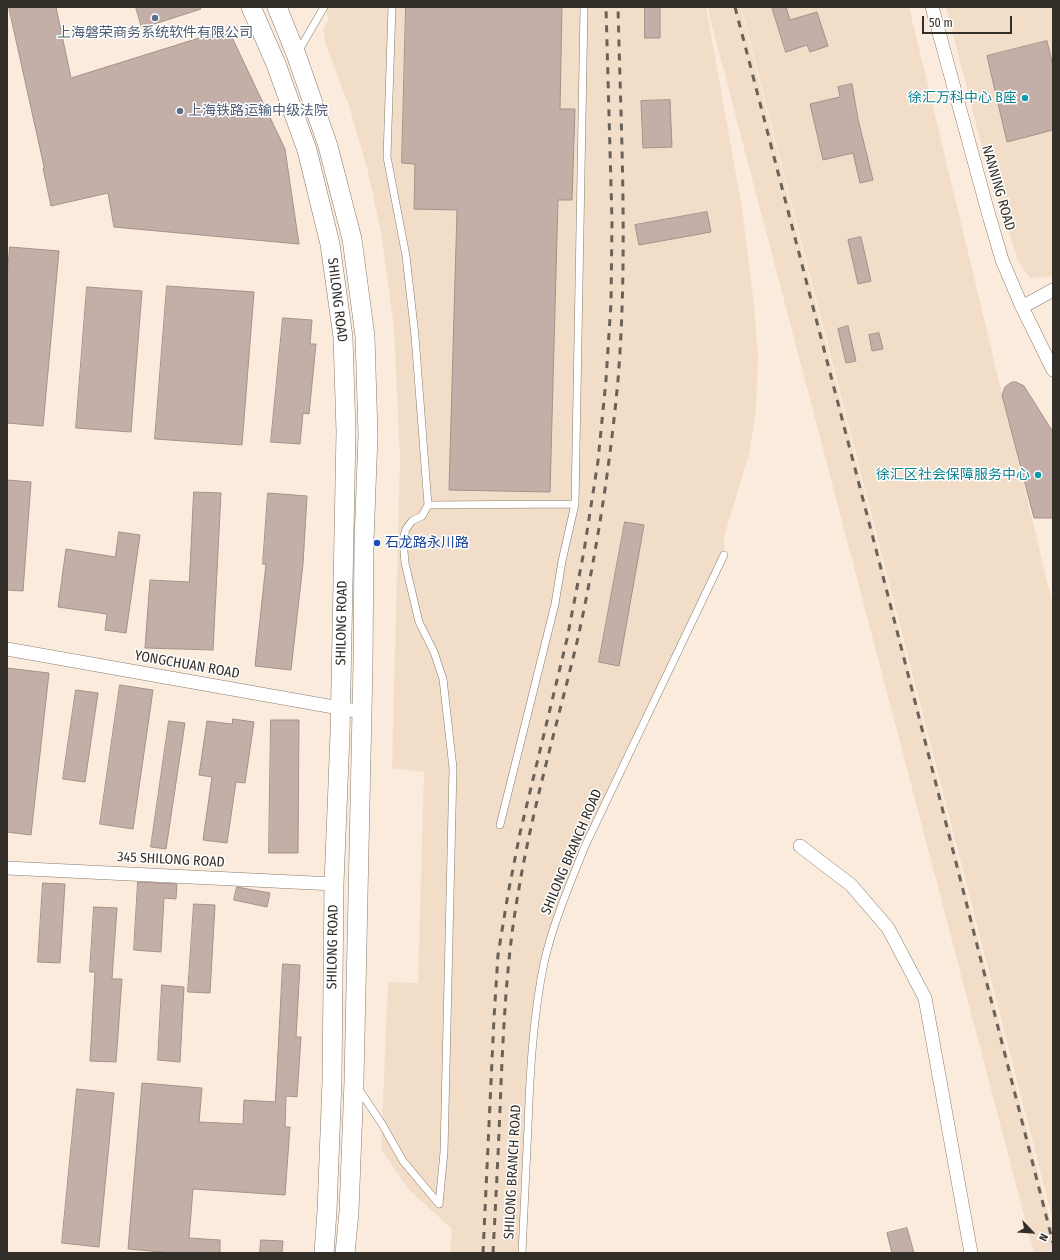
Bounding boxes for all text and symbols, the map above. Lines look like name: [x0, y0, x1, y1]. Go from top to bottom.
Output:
scale bar: [924, 8, 1014, 34]
marker: 上海磐荣商务系统软件有限公司: [150, 13, 160, 23]
text: 50 m: [929, 16, 953, 30]
place label: 上海磐荣商务系统软件有限公司: [57, 25, 253, 41]
place label: 徐汇万科中心 B座: [908, 90, 1017, 106]
marker: 徐汇万科中心 B座: [1020, 93, 1030, 103]
place label: 上海铁路运输中级法院: [188, 103, 328, 119]
marker: 上海铁路运输中级法院: [175, 106, 185, 116]
street label: NANNING ROAD: [978, 143, 1018, 233]
street label: SHILONG ROAD: [323, 257, 351, 343]
place label: 徐汇区社会保障服务中心: [876, 467, 1030, 483]
marker: 徐汇区社会保障服务中心: [1033, 470, 1043, 480]
place label: 石龙路永川路: [385, 535, 469, 551]
marker: 石龙路永川路: [372, 538, 382, 548]
street label: SHILONG ROAD: [333, 580, 351, 666]
street label: YONGCHUAN ROAD: [133, 647, 241, 683]
street label: SHILONG BRANCH ROAD: [538, 787, 606, 917]
street label: 345 SHILONG ROAD: [117, 849, 225, 871]
street label: SHILONG ROAD: [324, 904, 342, 990]
street label: SHILONG BRANCH ROAD: [501, 1104, 525, 1240]
north arrow: [1012, 1212, 1052, 1252]
text: N: [1036, 1232, 1051, 1243]

